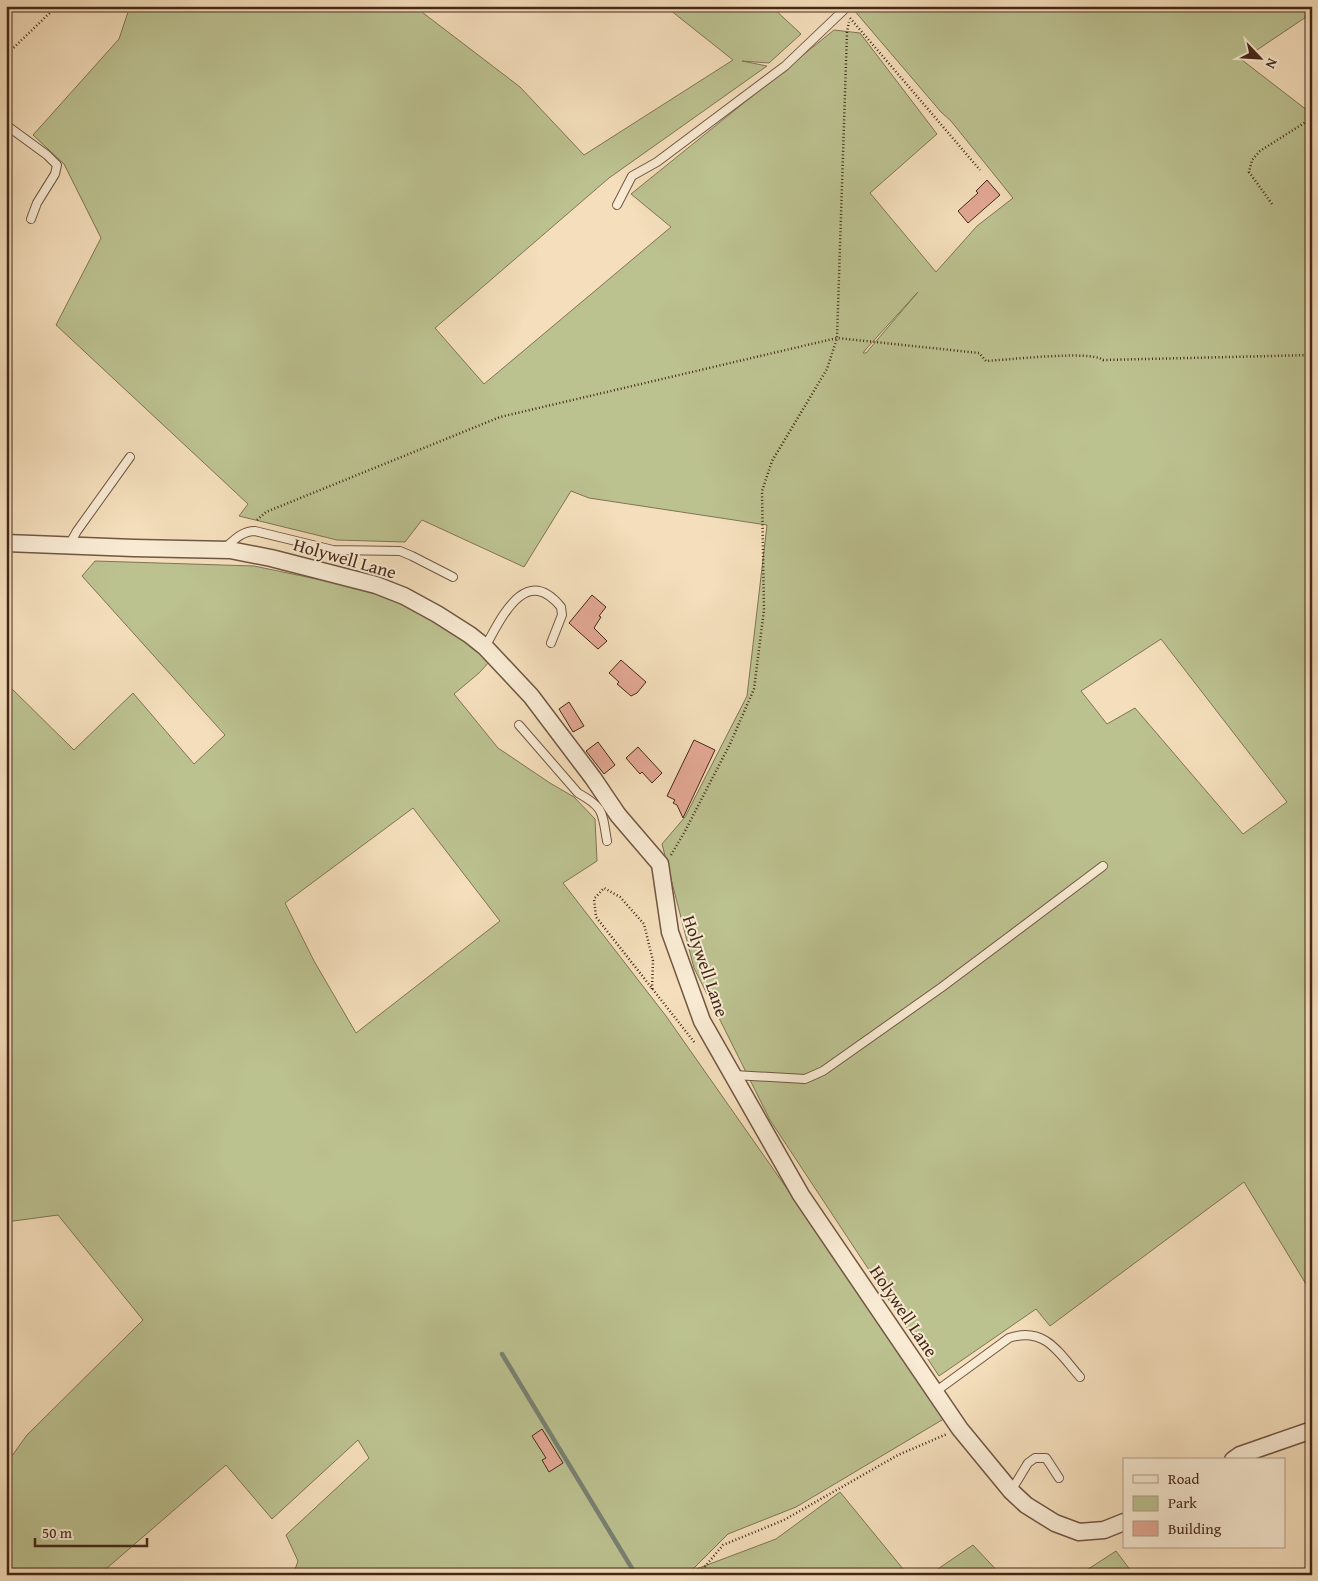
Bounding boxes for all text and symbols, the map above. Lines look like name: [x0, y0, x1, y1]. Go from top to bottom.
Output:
north arrow: [1236, 32, 1286, 82]
text: N: [1260, 55, 1283, 73]
street label: Holywell Lane: [290, 530, 400, 586]
street label: Holywell Lane: [676, 912, 736, 1020]
street label: Holywell Lane: [863, 1260, 945, 1362]
legend: [1123, 1458, 1286, 1548]
text: Road: [1168, 1468, 1199, 1489]
text: Park: [1168, 1492, 1197, 1513]
scale bar: [35, 1516, 148, 1548]
text: Building: [1168, 1518, 1222, 1539]
text: 50 m: [42, 1522, 73, 1543]

